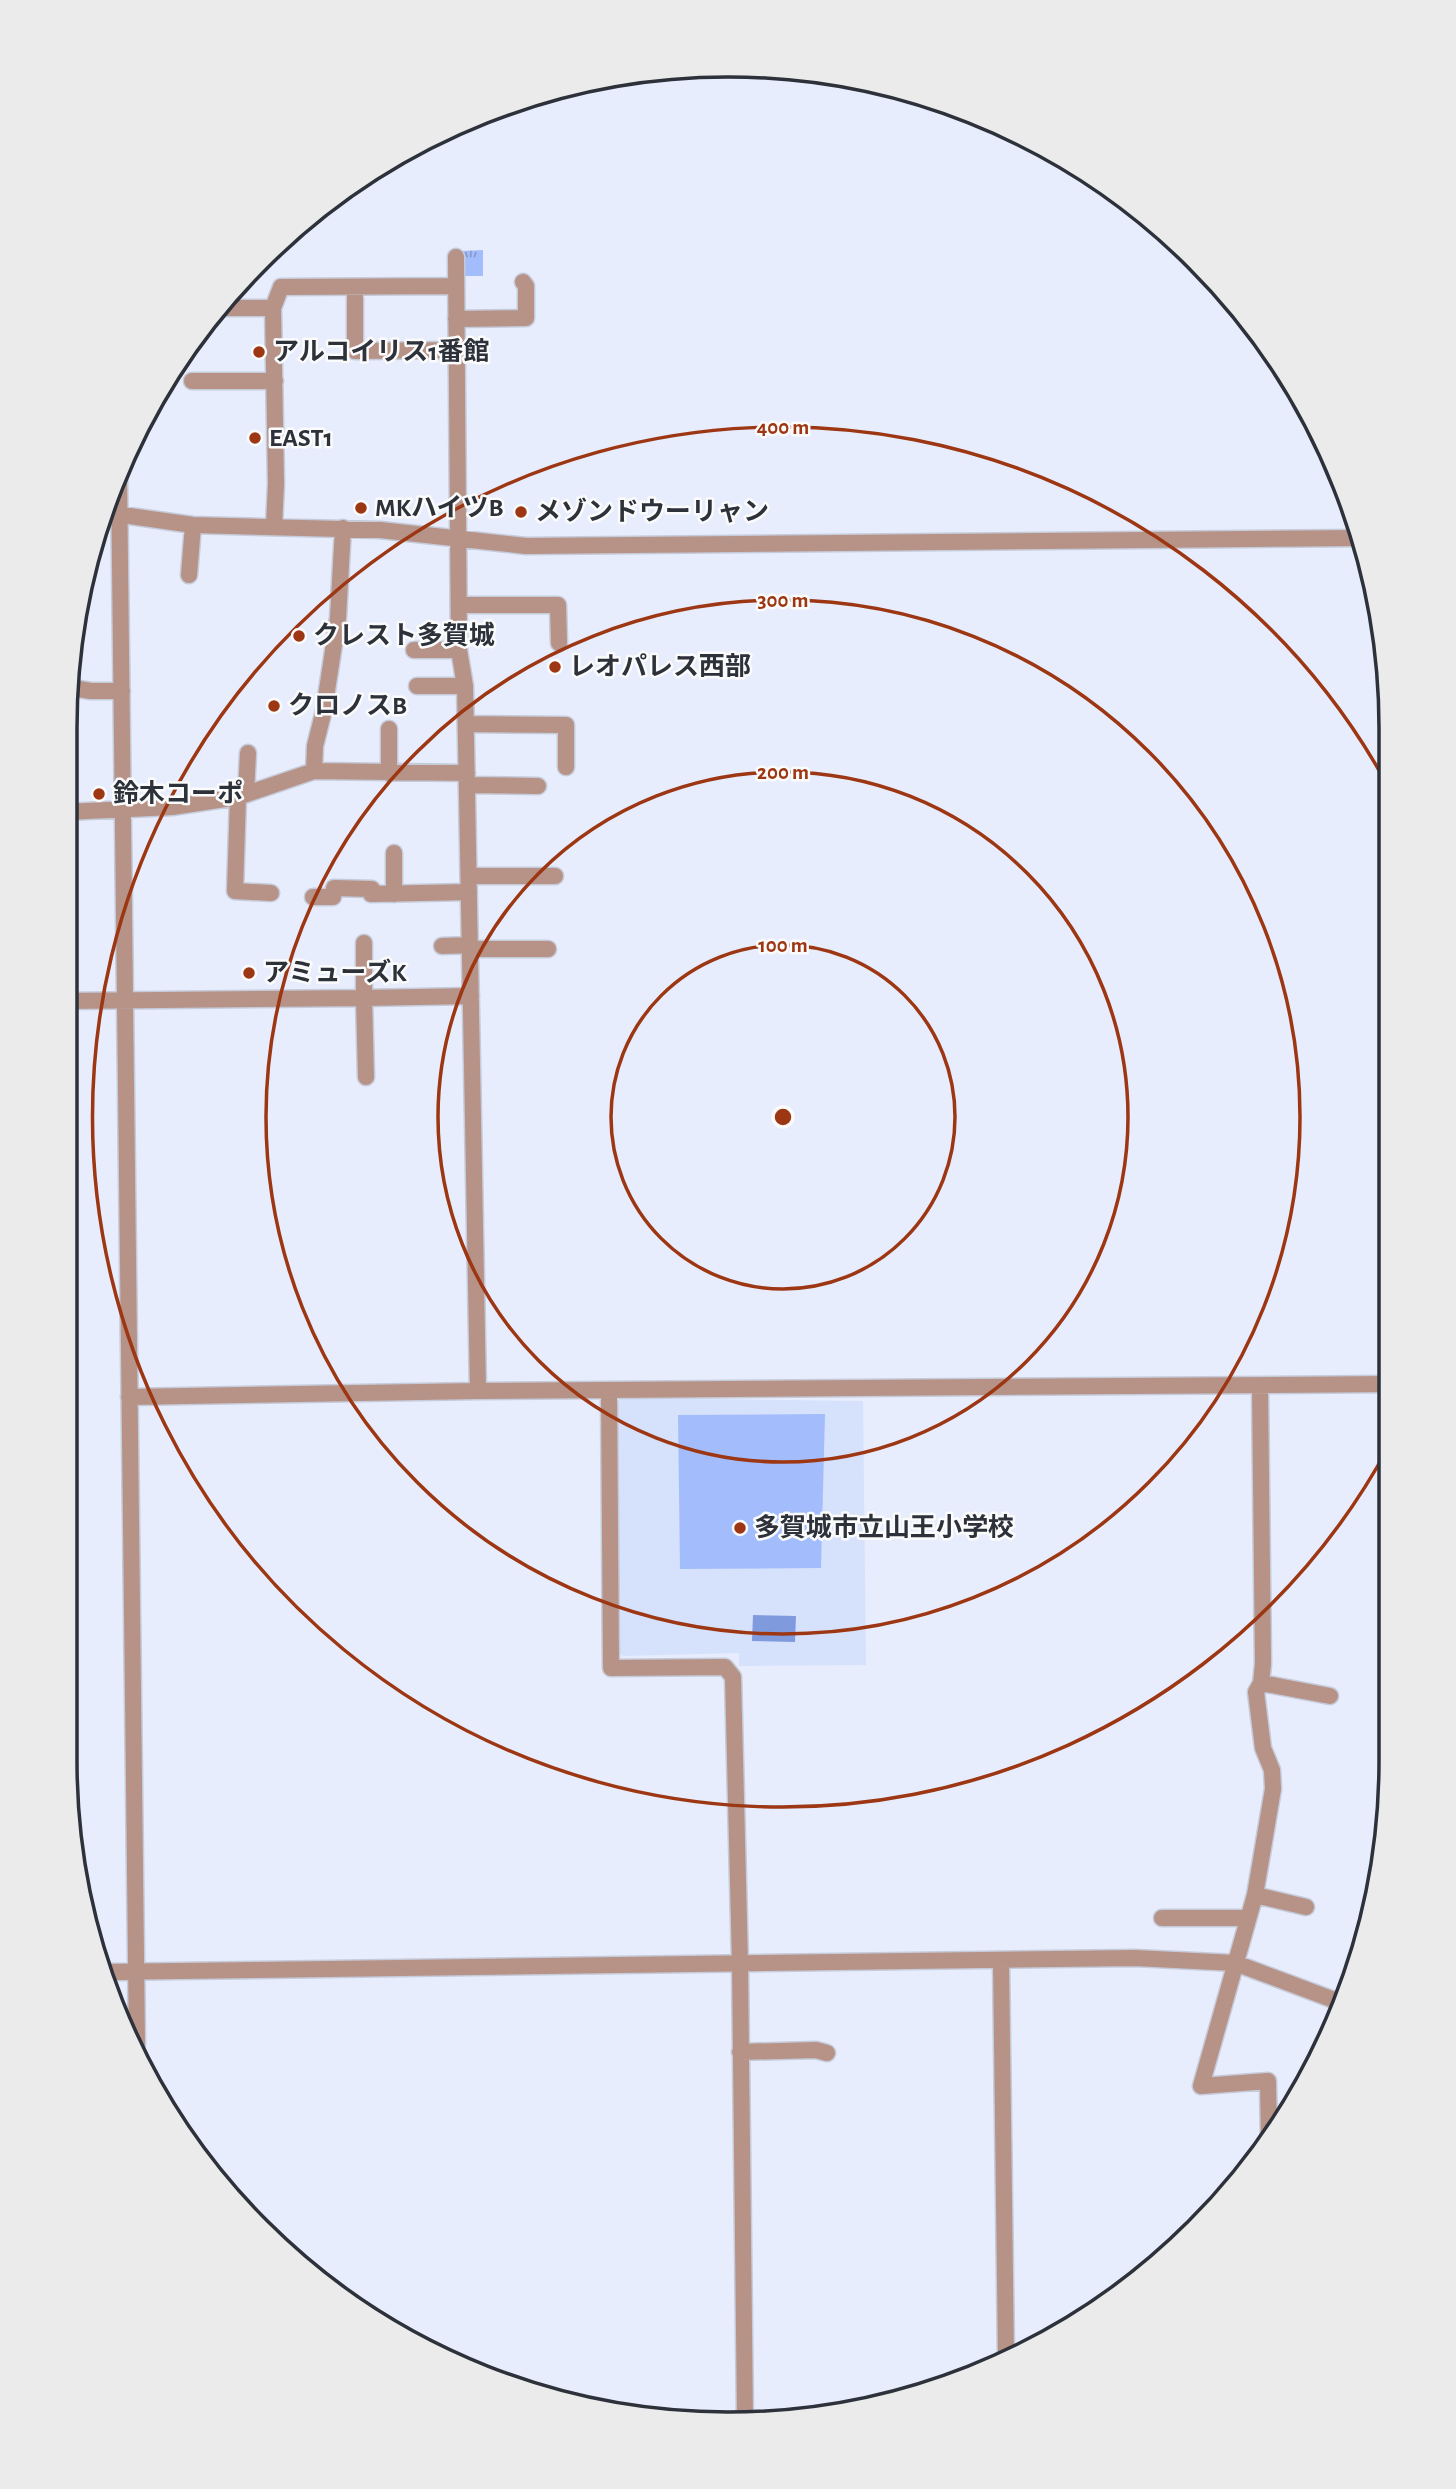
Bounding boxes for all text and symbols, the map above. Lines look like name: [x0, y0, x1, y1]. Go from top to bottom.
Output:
place label: アルコイリス1番館: [273, 337, 490, 365]
marker: アルコイリス1番館: [251, 344, 267, 360]
text: 400 m: [757, 417, 809, 438]
place label: EAST1: [269, 425, 333, 451]
marker: EAST1: [247, 430, 263, 446]
place label: MKハイツB: [375, 494, 503, 521]
place label: メゾンドウーリャン: [535, 497, 769, 525]
marker: MKハイツB: [353, 500, 369, 516]
marker: メゾンドウーリャン: [513, 504, 529, 520]
text: 300 m: [757, 590, 809, 611]
place label: クレスト多賀城: [313, 621, 495, 649]
marker: クレスト多賀城: [291, 628, 307, 644]
place label: レオパレス西部: [569, 652, 751, 680]
marker: レオパレス西部: [547, 659, 563, 675]
place label: クロノスB: [288, 692, 407, 719]
marker: クロノスB: [266, 698, 282, 714]
text: 200 m: [757, 762, 809, 783]
place label: 鈴木コーポ: [113, 779, 243, 807]
marker: 鈴木コーポ: [91, 786, 107, 802]
text: 100 m: [758, 935, 808, 956]
place label: アミューズK: [263, 958, 407, 986]
marker: アミューズK: [241, 965, 257, 981]
centre of rings: [771, 1105, 795, 1129]
place label: 多賀城市立山王小学校: [754, 1513, 1014, 1541]
marker: 多賀城市立山王小学校: [732, 1520, 748, 1536]

